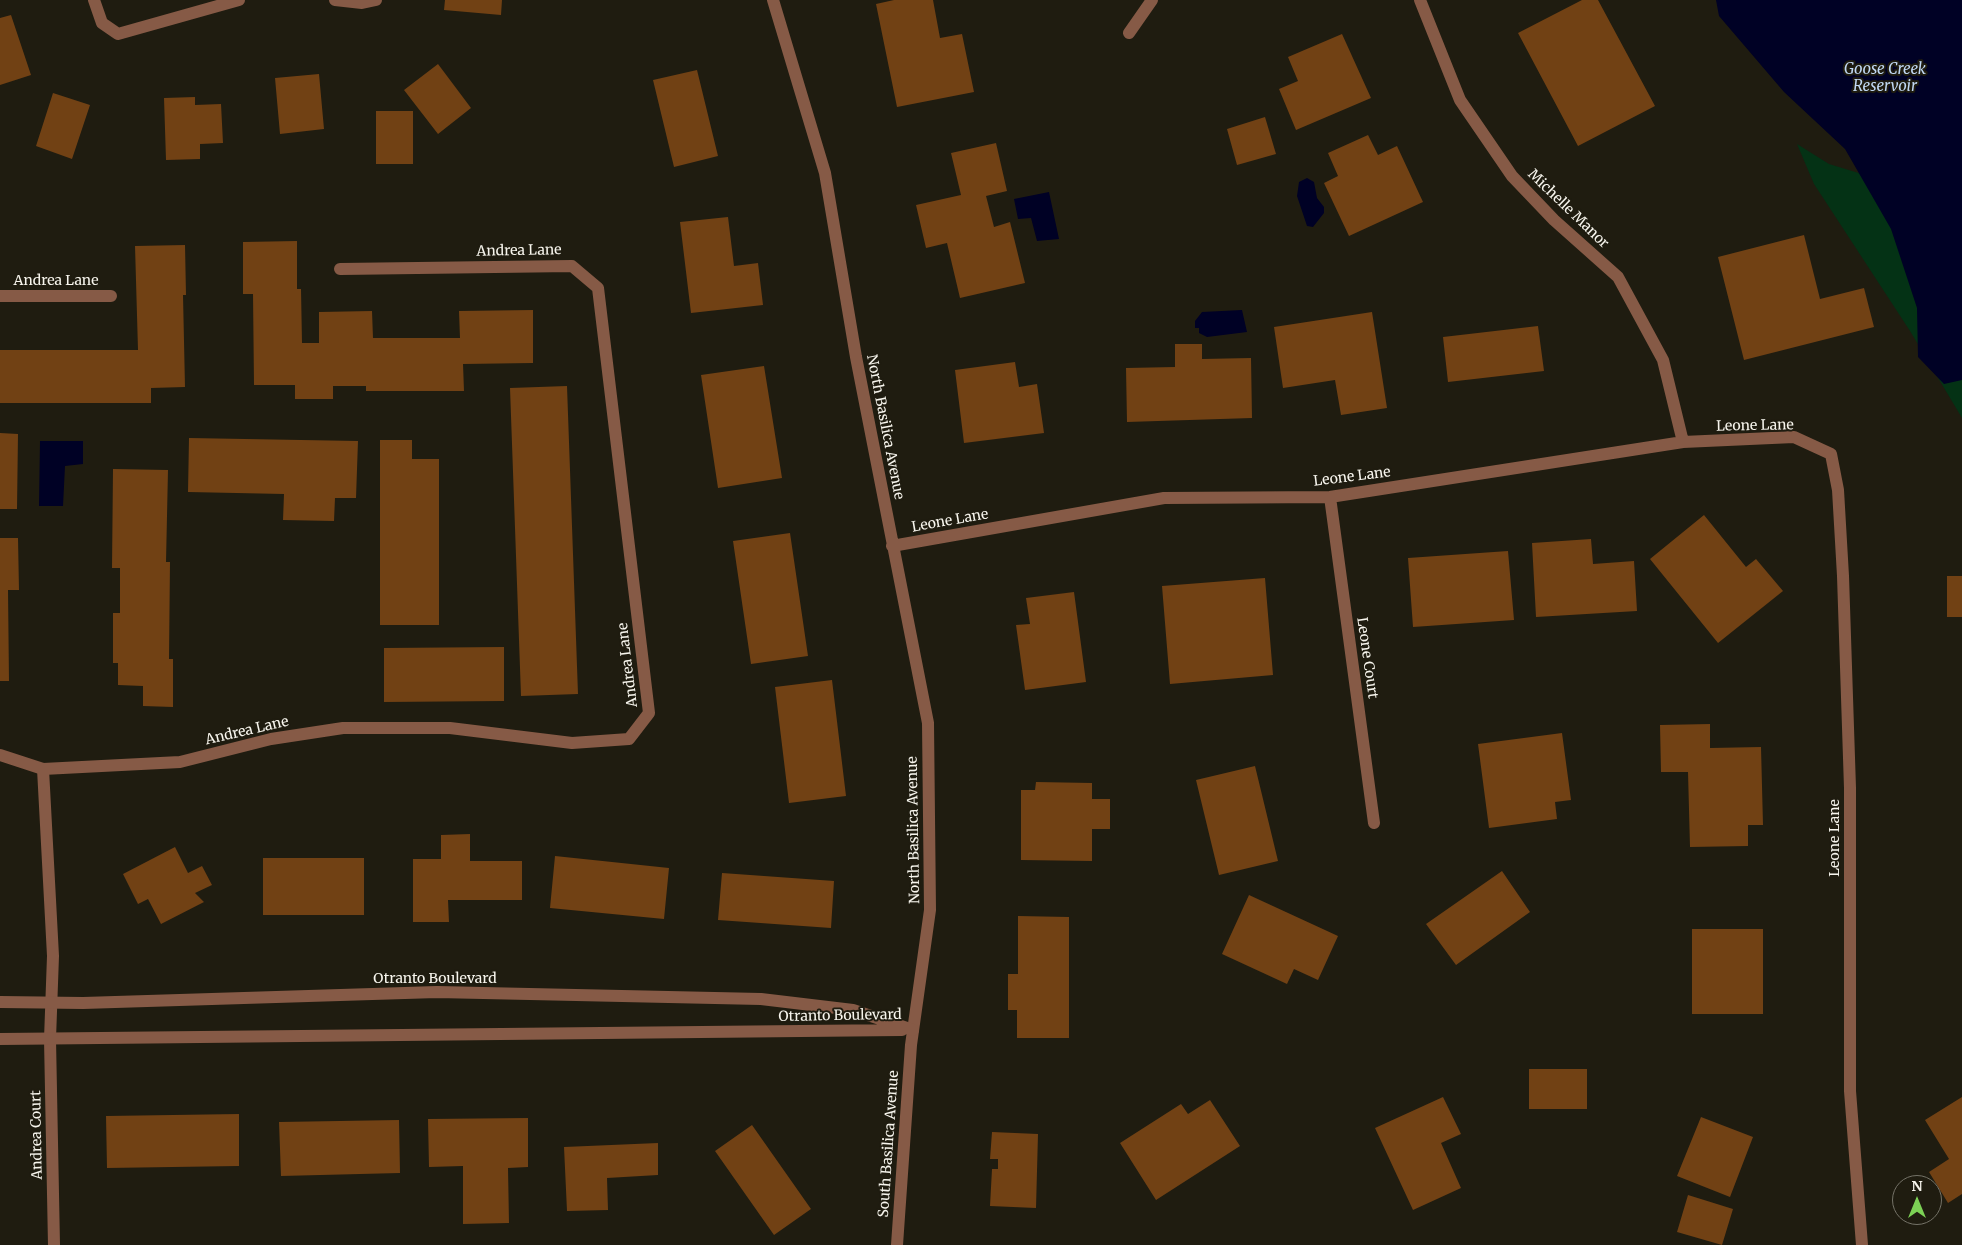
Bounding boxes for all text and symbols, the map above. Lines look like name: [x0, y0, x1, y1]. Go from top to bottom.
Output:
water label: Goose Creek Reservoir: [1844, 61, 1926, 96]
street label: Michelle Manor: [1524, 166, 1612, 252]
street label: Andrea Lane: [476, 242, 562, 260]
street label: Andrea Lane: [14, 273, 98, 289]
street label: North Basilica Avenue: [863, 353, 907, 501]
street label: Leone Lane: [1716, 417, 1794, 435]
street label: Leone Lane: [1312, 464, 1392, 490]
street label: Leone Lane: [910, 506, 990, 536]
street label: Leone Court: [1353, 616, 1381, 700]
street label: Andrea Lane: [614, 622, 642, 708]
street label: Andrea Lane: [204, 713, 290, 749]
street label: North Basilica Avenue: [904, 756, 924, 904]
street label: Leone Lane: [1827, 799, 1843, 877]
street label: Otranto Boulevard: [373, 971, 497, 987]
street label: Otranto Boulevard: [778, 1007, 902, 1025]
street label: South Basilica Avenue: [875, 1070, 903, 1218]
street label: Andrea Court: [28, 1090, 46, 1180]
north arrow: [1892, 1175, 1942, 1225]
text: N: [1911, 1177, 1923, 1195]

